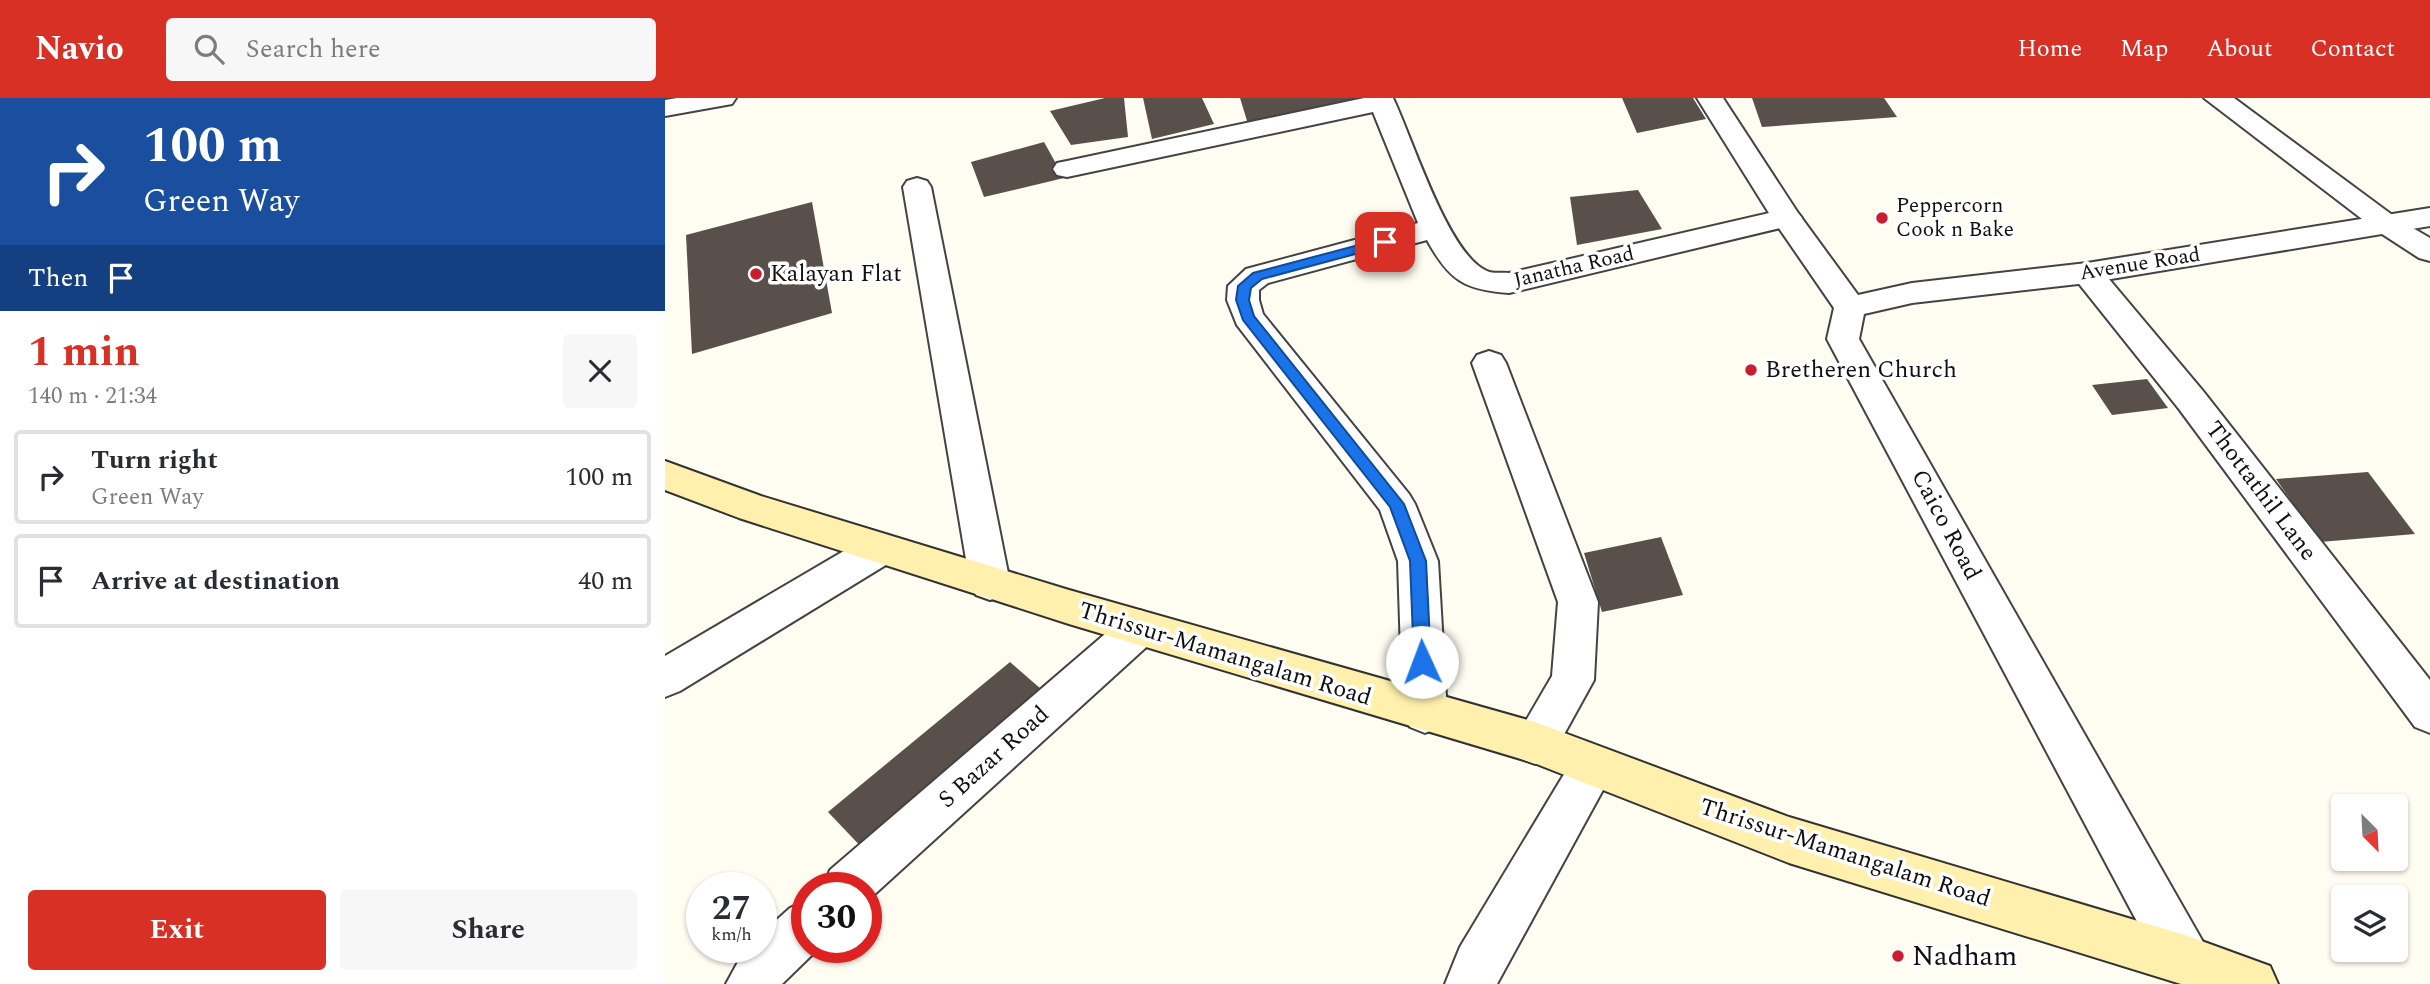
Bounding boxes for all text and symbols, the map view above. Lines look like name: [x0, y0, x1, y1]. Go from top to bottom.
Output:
search box: [166, 18, 656, 81]
text: Navio: [35, 24, 124, 74]
text: Search here: [246, 29, 381, 69]
icon: search: [190, 30, 228, 68]
text: Home: [2017, 31, 2082, 67]
text: Map: [2120, 31, 2168, 67]
text: About: [2206, 31, 2272, 67]
text: Contact: [2310, 31, 2395, 67]
text: 100 m: [143, 109, 282, 184]
icon: right: [28, 126, 119, 217]
text: Green Way: [143, 177, 299, 226]
place label: Peppercorn Cook n Bake: [1896, 190, 2014, 246]
marker: Peppercorn Cook n Bake: [1874, 210, 1890, 226]
pin: [1355, 212, 1415, 272]
icon: arrive: [1366, 223, 1404, 261]
street label: Janatha Road: [1511, 238, 1637, 296]
street label: Avenue Road: [2077, 239, 2203, 289]
place label: Kalayan Flat: [770, 256, 902, 292]
text: Then: [28, 258, 88, 298]
icon: arrive: [102, 259, 140, 297]
marker: Kalayan Flat: [748, 266, 764, 282]
text: 1 min: [28, 321, 140, 384]
button: close: [563, 334, 637, 408]
place label: Bretheren Church: [1765, 352, 1957, 388]
marker: Bretheren Church: [1743, 362, 1759, 378]
text: 140 m · 21:34: [28, 379, 157, 414]
street label: Thottathil Lane: [2196, 413, 2326, 569]
text: Turn right: [91, 440, 218, 480]
text: 100 m: [565, 457, 633, 497]
icon: right: [32, 458, 70, 496]
street label: Caico Road: [1902, 463, 1990, 587]
text: Green Way: [91, 480, 203, 515]
text: Arrive at destination: [91, 561, 340, 601]
text: 40 m: [578, 561, 633, 601]
icon: arrive: [32, 562, 70, 600]
street label: Thrissur-Mamangalam Road: [1074, 592, 1376, 716]
position arrow: [1385, 625, 1459, 699]
street label: S Bazar Road: [930, 697, 1058, 817]
street label: Thrissur-Mamangalam Road: [1695, 789, 1995, 917]
north arrow: [2331, 794, 2408, 872]
map controls: [2331, 794, 2408, 962]
speed limit sign: 30: [791, 872, 882, 963]
text: 27: [712, 882, 751, 935]
button: layers: [2331, 885, 2408, 962]
button: Exit: [28, 890, 326, 970]
button: Share: [340, 890, 637, 970]
text: km/h: [711, 921, 752, 948]
place label: Nadham: [1912, 935, 2017, 978]
marker: Nadham: [1890, 948, 1906, 964]

